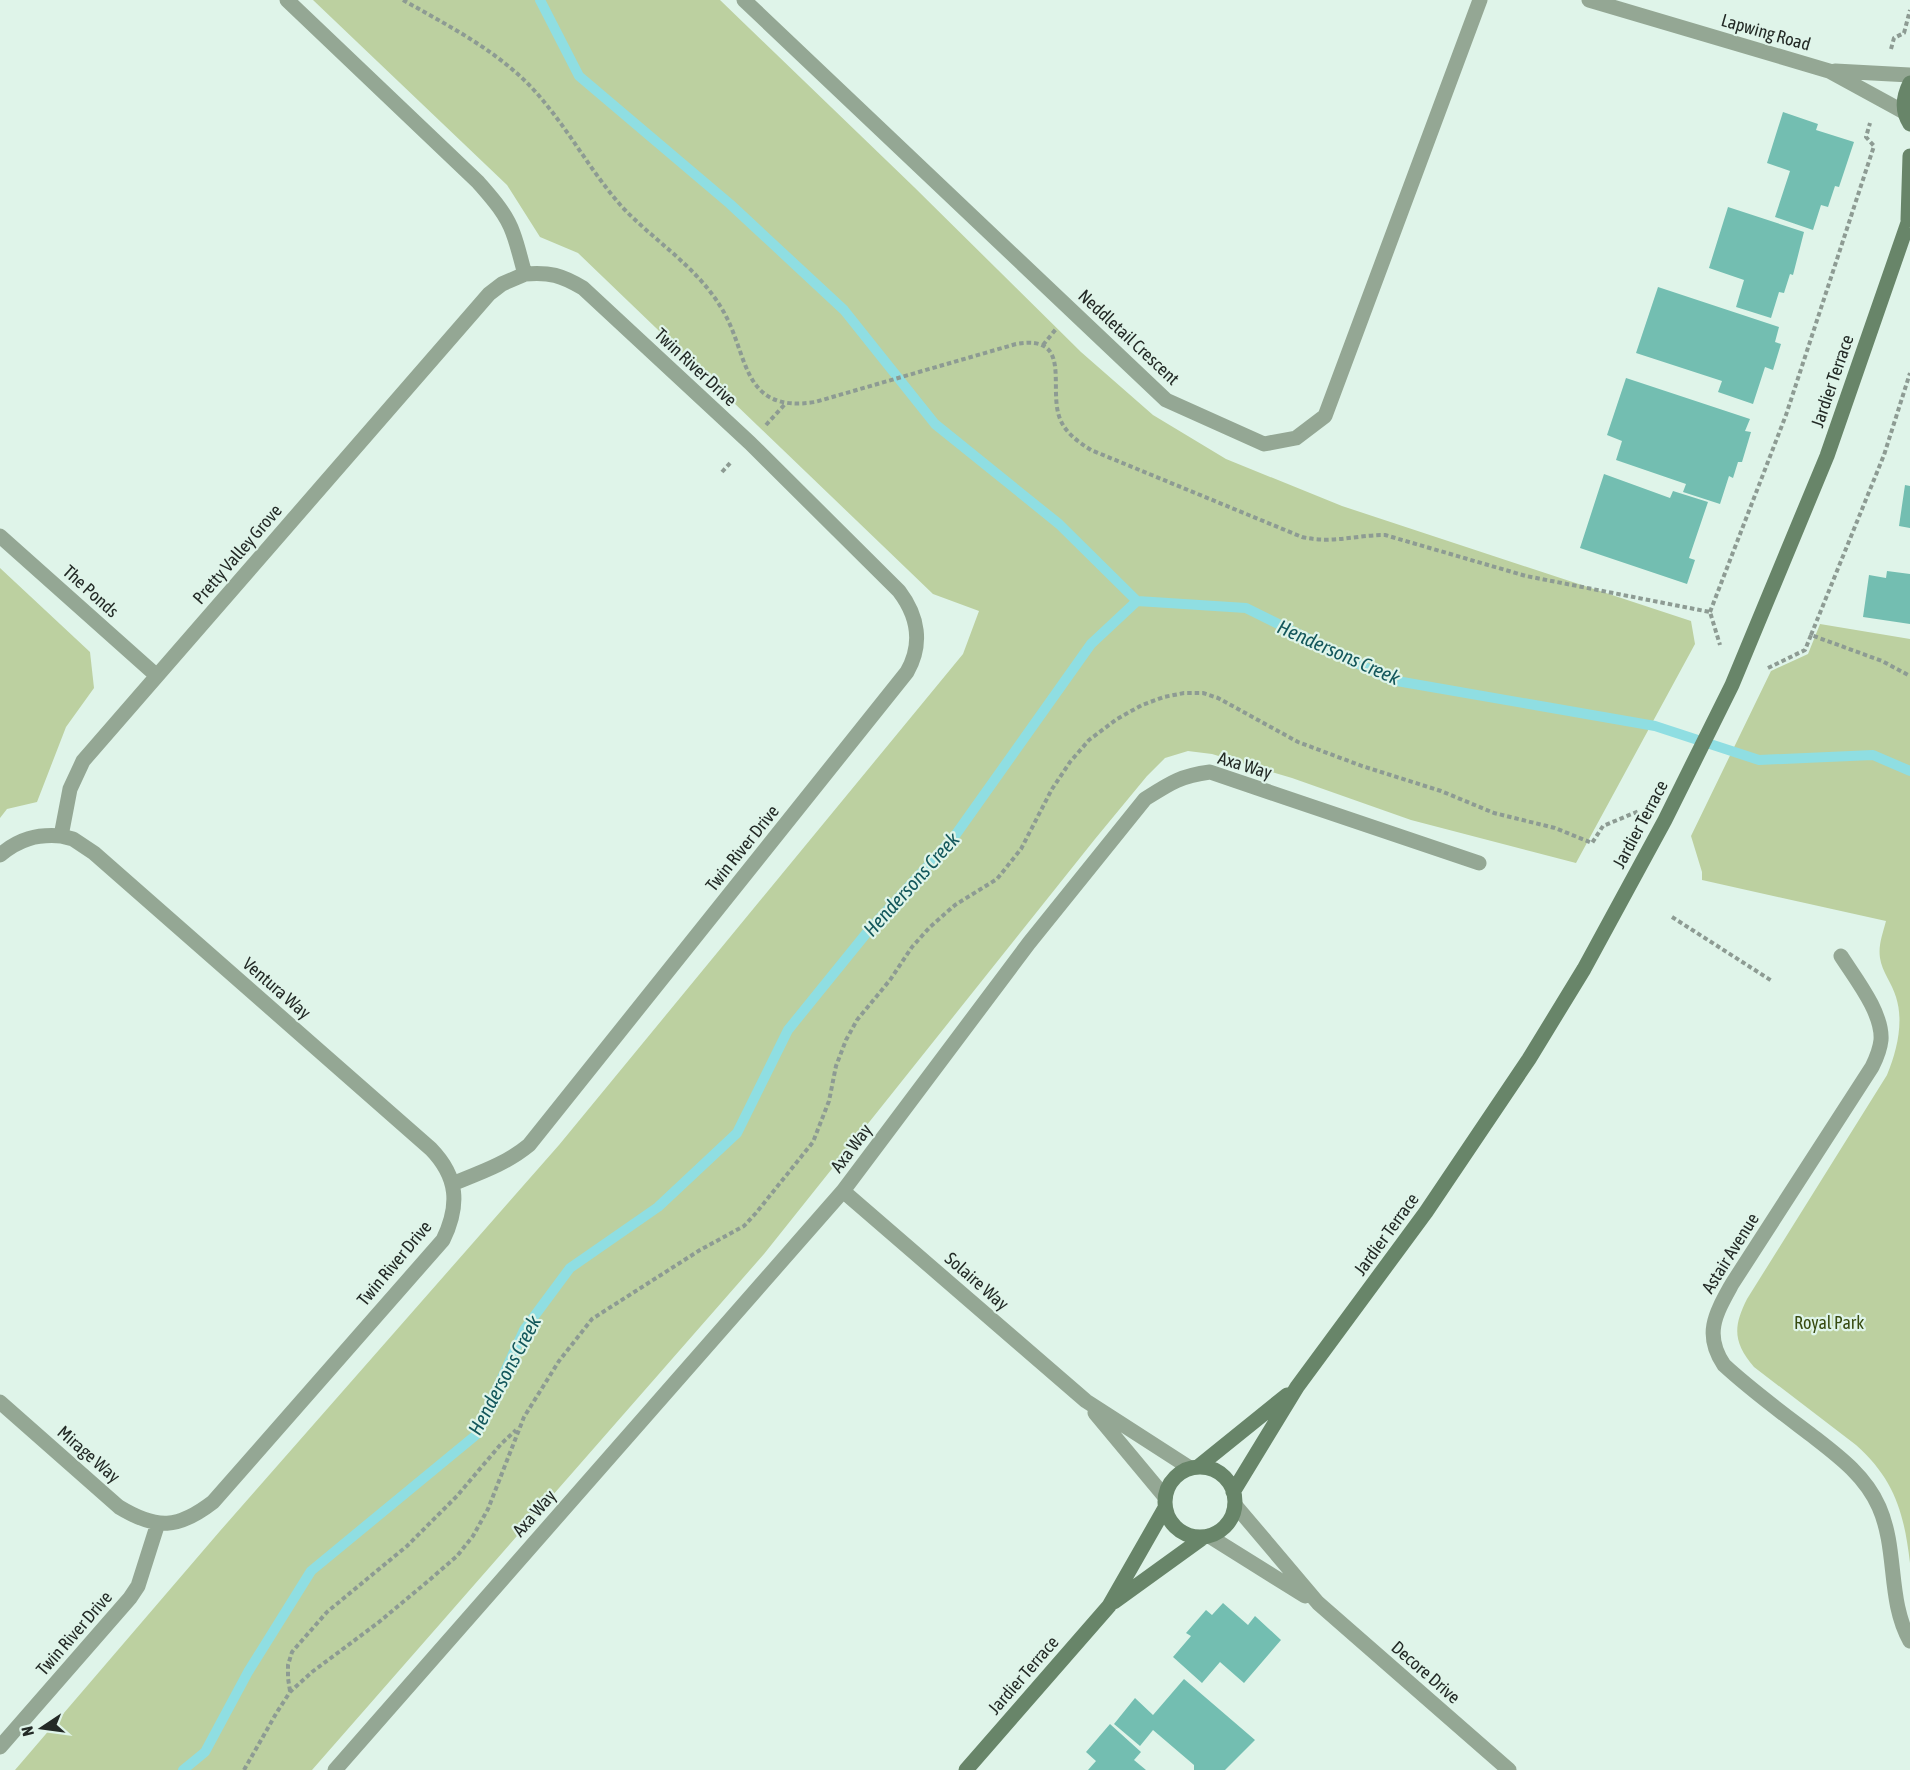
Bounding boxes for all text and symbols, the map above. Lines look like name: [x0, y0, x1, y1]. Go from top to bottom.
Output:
street label: Lapwing Road: [1719, 9, 1813, 55]
street label: Neddletail Crescent: [1074, 285, 1184, 389]
street label: Twin River Drive: [651, 324, 741, 410]
street label: Jardier Terrace: [1806, 332, 1858, 430]
street label: Pretty Valley Grove: [188, 500, 286, 608]
street label: The Ponds: [59, 561, 123, 621]
water label: Hendersons Creek: [1274, 615, 1404, 689]
street label: Axa Way: [1216, 747, 1274, 783]
street label: Jardier Terrace: [1608, 776, 1672, 872]
street label: Twin River Drive: [701, 801, 783, 895]
water label: Hendersons Creek: [858, 827, 964, 941]
street label: Ventura Way: [239, 953, 315, 1023]
street label: Axa Way: [826, 1120, 876, 1176]
street label: Jardier Terrace: [1349, 1189, 1423, 1279]
street label: Astair Avenue: [1697, 1209, 1763, 1297]
street label: Twin River Drive: [352, 1216, 436, 1310]
street label: Solaire Way: [941, 1248, 1013, 1314]
water label: Hendersons Creek: [463, 1311, 545, 1439]
park label: Royal Park: [1794, 1312, 1864, 1333]
street label: Mirage Way: [53, 1421, 125, 1487]
street label: Axa Way: [508, 1485, 560, 1541]
street label: Twin River Drive: [32, 1587, 116, 1679]
street label: Jardier Terrace: [983, 1632, 1063, 1718]
street label: Decore Drive: [1387, 1636, 1465, 1708]
north arrow: [12, 1698, 72, 1758]
text: N: [18, 1725, 37, 1738]

